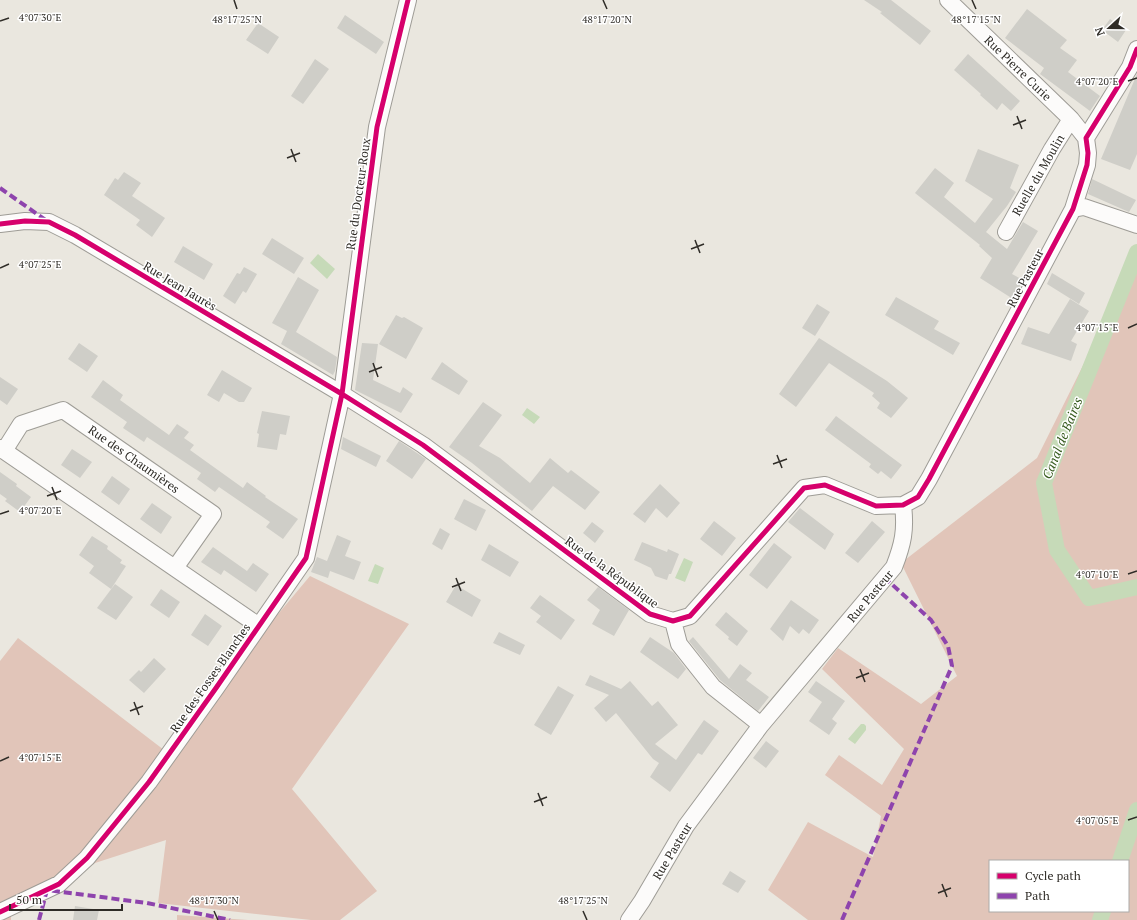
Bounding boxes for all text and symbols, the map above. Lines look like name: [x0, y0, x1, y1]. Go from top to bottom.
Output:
north arrow: [1089, 8, 1129, 48]
text: 4°07'30"E: [19, 11, 62, 24]
text: 48°17'25"N: [212, 13, 262, 26]
text: 48°17'20"N: [582, 13, 632, 26]
text: 48°17'15"N: [951, 13, 1001, 26]
text: N: [1091, 25, 1108, 38]
street label: Rue Pierre Curie: [981, 32, 1055, 104]
text: 4°07'20"E: [1076, 75, 1119, 88]
street label: Ruelle du Moulin: [1009, 132, 1067, 218]
street label: Rue du Docteur Roux: [343, 136, 373, 251]
street label: Rue Pasteur: [1003, 246, 1047, 310]
text: 4°07'25"E: [19, 258, 62, 271]
street label: Rue Jean Jaurès: [141, 258, 219, 314]
text: 4°07'15"E: [1076, 321, 1119, 334]
water label: Canal de Baires: [1037, 394, 1087, 482]
street label: Rue des Chaumières: [86, 422, 182, 496]
text: 4°07'20"E: [19, 504, 62, 517]
street label: Rue de la République: [562, 533, 662, 611]
street label: Rue Pasteur: [844, 566, 897, 625]
text: 4°07'10"E: [1076, 568, 1119, 581]
street label: Rue des Fosses Blanches: [167, 620, 253, 736]
text: 4°07'15"E: [19, 751, 62, 764]
text: 4°07'05"E: [1076, 814, 1119, 827]
street label: Rue Pasteur: [649, 819, 695, 882]
legend: [989, 860, 1129, 912]
text: Cycle path: [1025, 868, 1081, 883]
scale bar: [10, 886, 122, 912]
text: Path: [1025, 888, 1050, 903]
text: 50 m: [16, 892, 43, 907]
text: 48°17'30"N: [189, 894, 239, 907]
text: 48°17'25"N: [558, 894, 608, 907]

